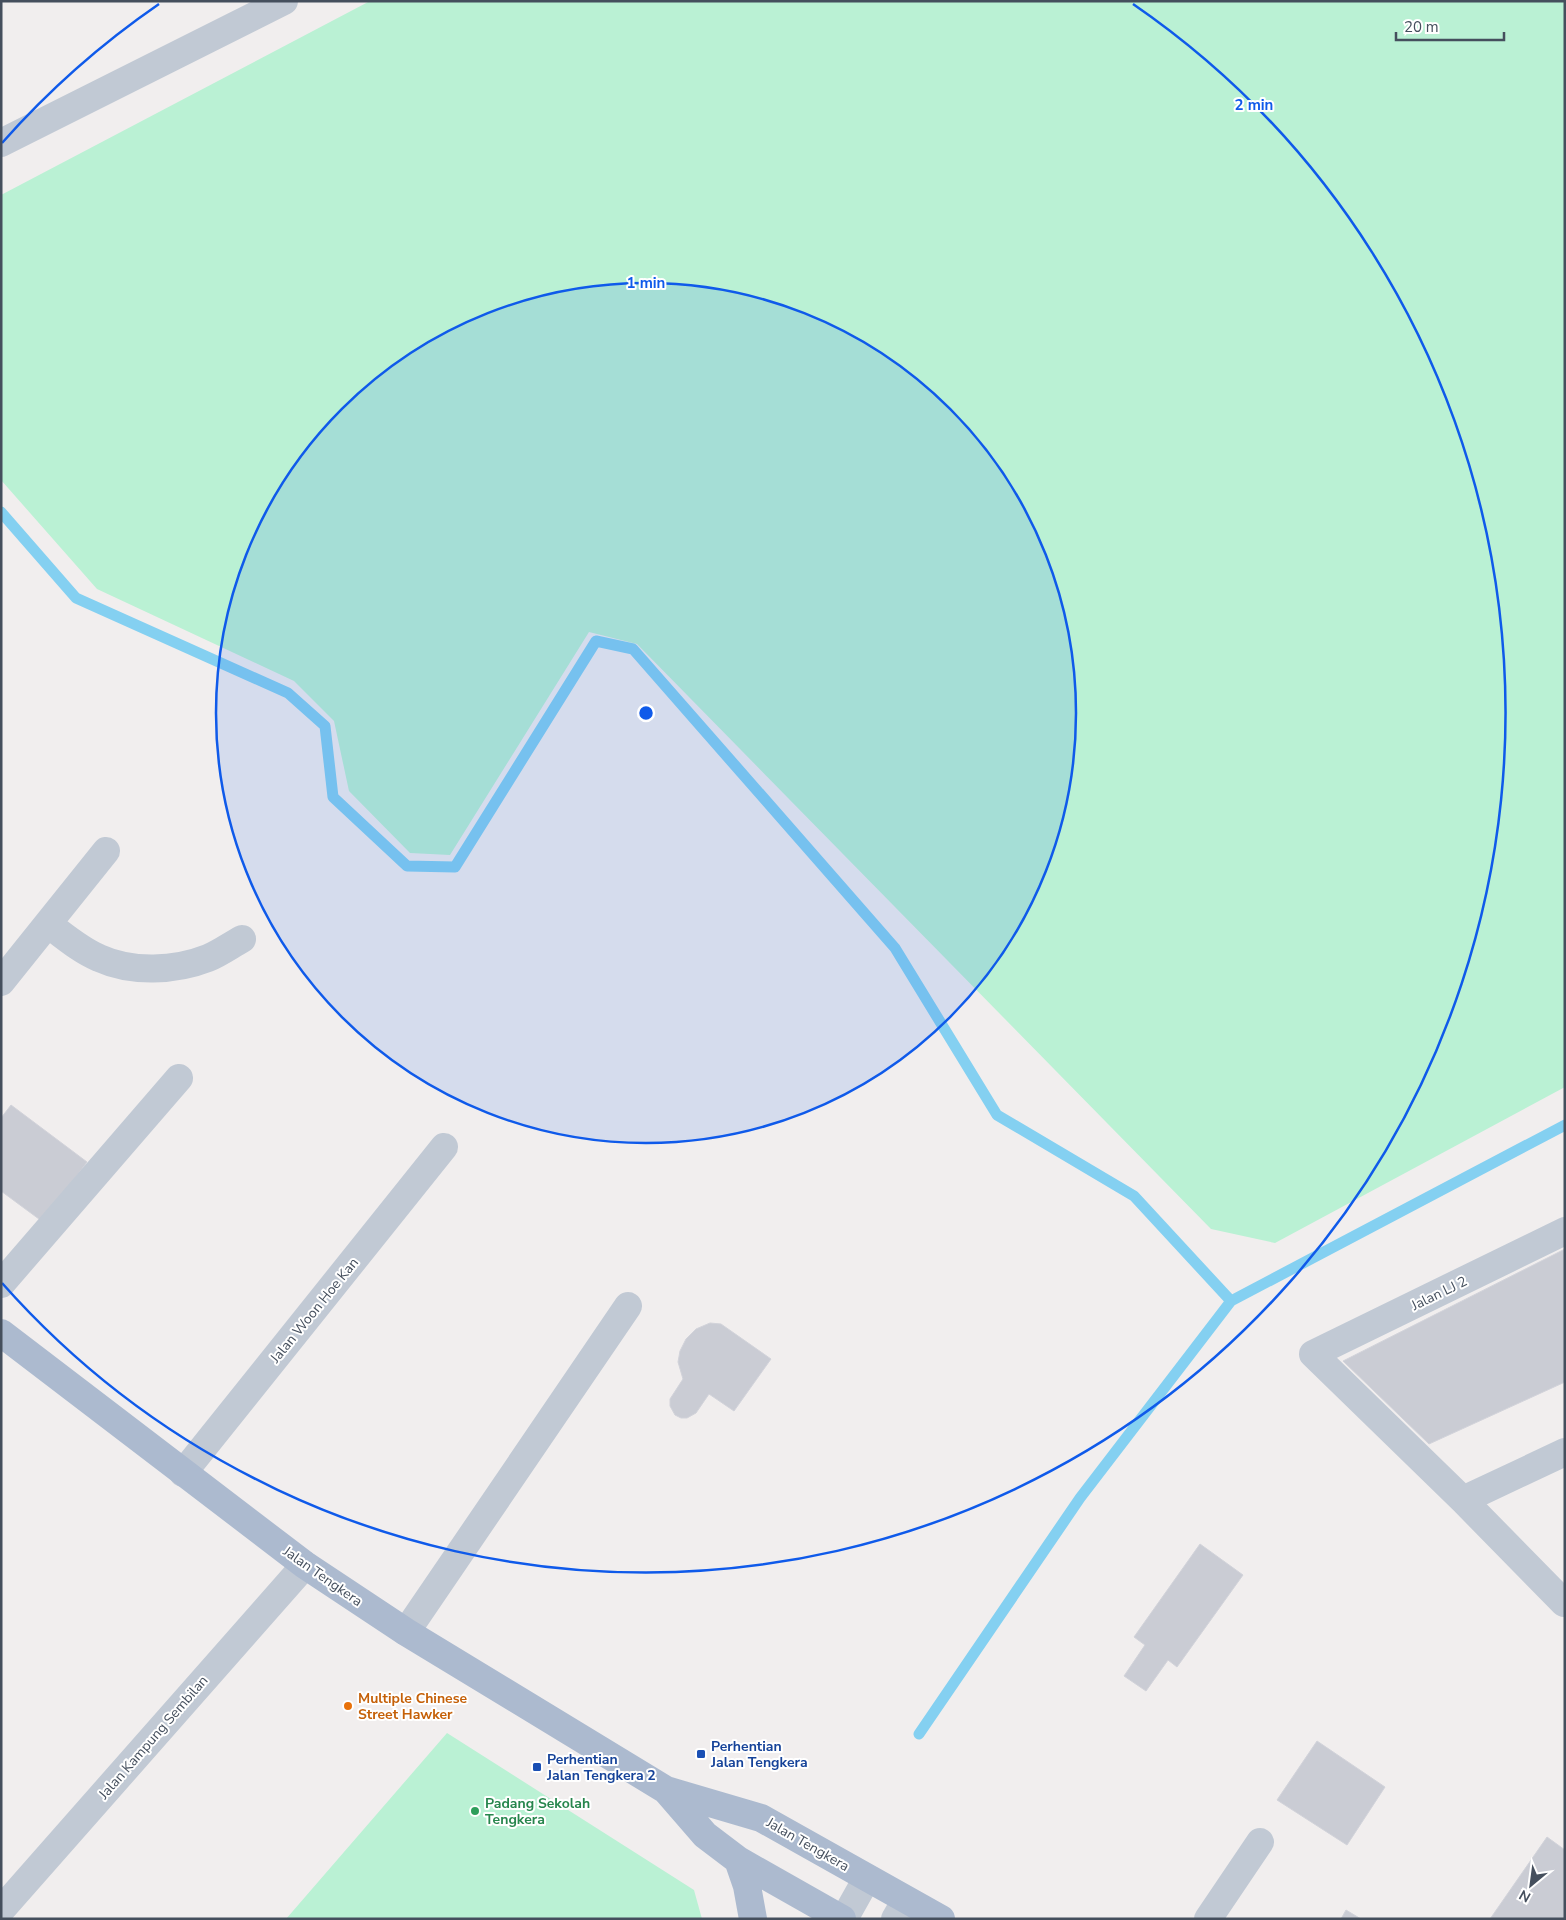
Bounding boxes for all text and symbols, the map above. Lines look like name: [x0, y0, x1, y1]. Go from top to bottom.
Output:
scale bar: [1396, 10, 1504, 42]
text: 20 m: [1404, 17, 1439, 37]
text: 2 min: [1235, 95, 1273, 115]
text: 1 min: [627, 273, 665, 293]
centre of rings: [637, 704, 655, 722]
street label: Jalan Woon Hoe Kan: [265, 1254, 363, 1368]
street label: Jalan LJ 2: [1407, 1272, 1470, 1316]
street label: Jalan Tengkera: [278, 1541, 366, 1611]
street label: Jalan Kampung Sembilan: [94, 1671, 212, 1804]
place label: Multiple Chinese Street Hawker: [358, 1689, 468, 1724]
marker: Multiple Chinese Street Hawker: [342, 1700, 354, 1712]
place label: Perhentian Jalan Tengkera: [710, 1737, 808, 1772]
marker: Perhentian Jalan Tengkera: [695, 1748, 707, 1760]
place label: Perhentian Jalan Tengkera 2: [546, 1750, 656, 1785]
marker: Perhentian Jalan Tengkera 2: [531, 1761, 543, 1773]
place label: Padang Sekolah Tengkera: [485, 1794, 590, 1829]
marker: Padang Sekolah Tengkera: [469, 1805, 481, 1817]
street label: Jalan Tengkera: [762, 1813, 853, 1876]
north arrow: [1506, 1860, 1556, 1910]
text: N: [1516, 1885, 1534, 1907]

